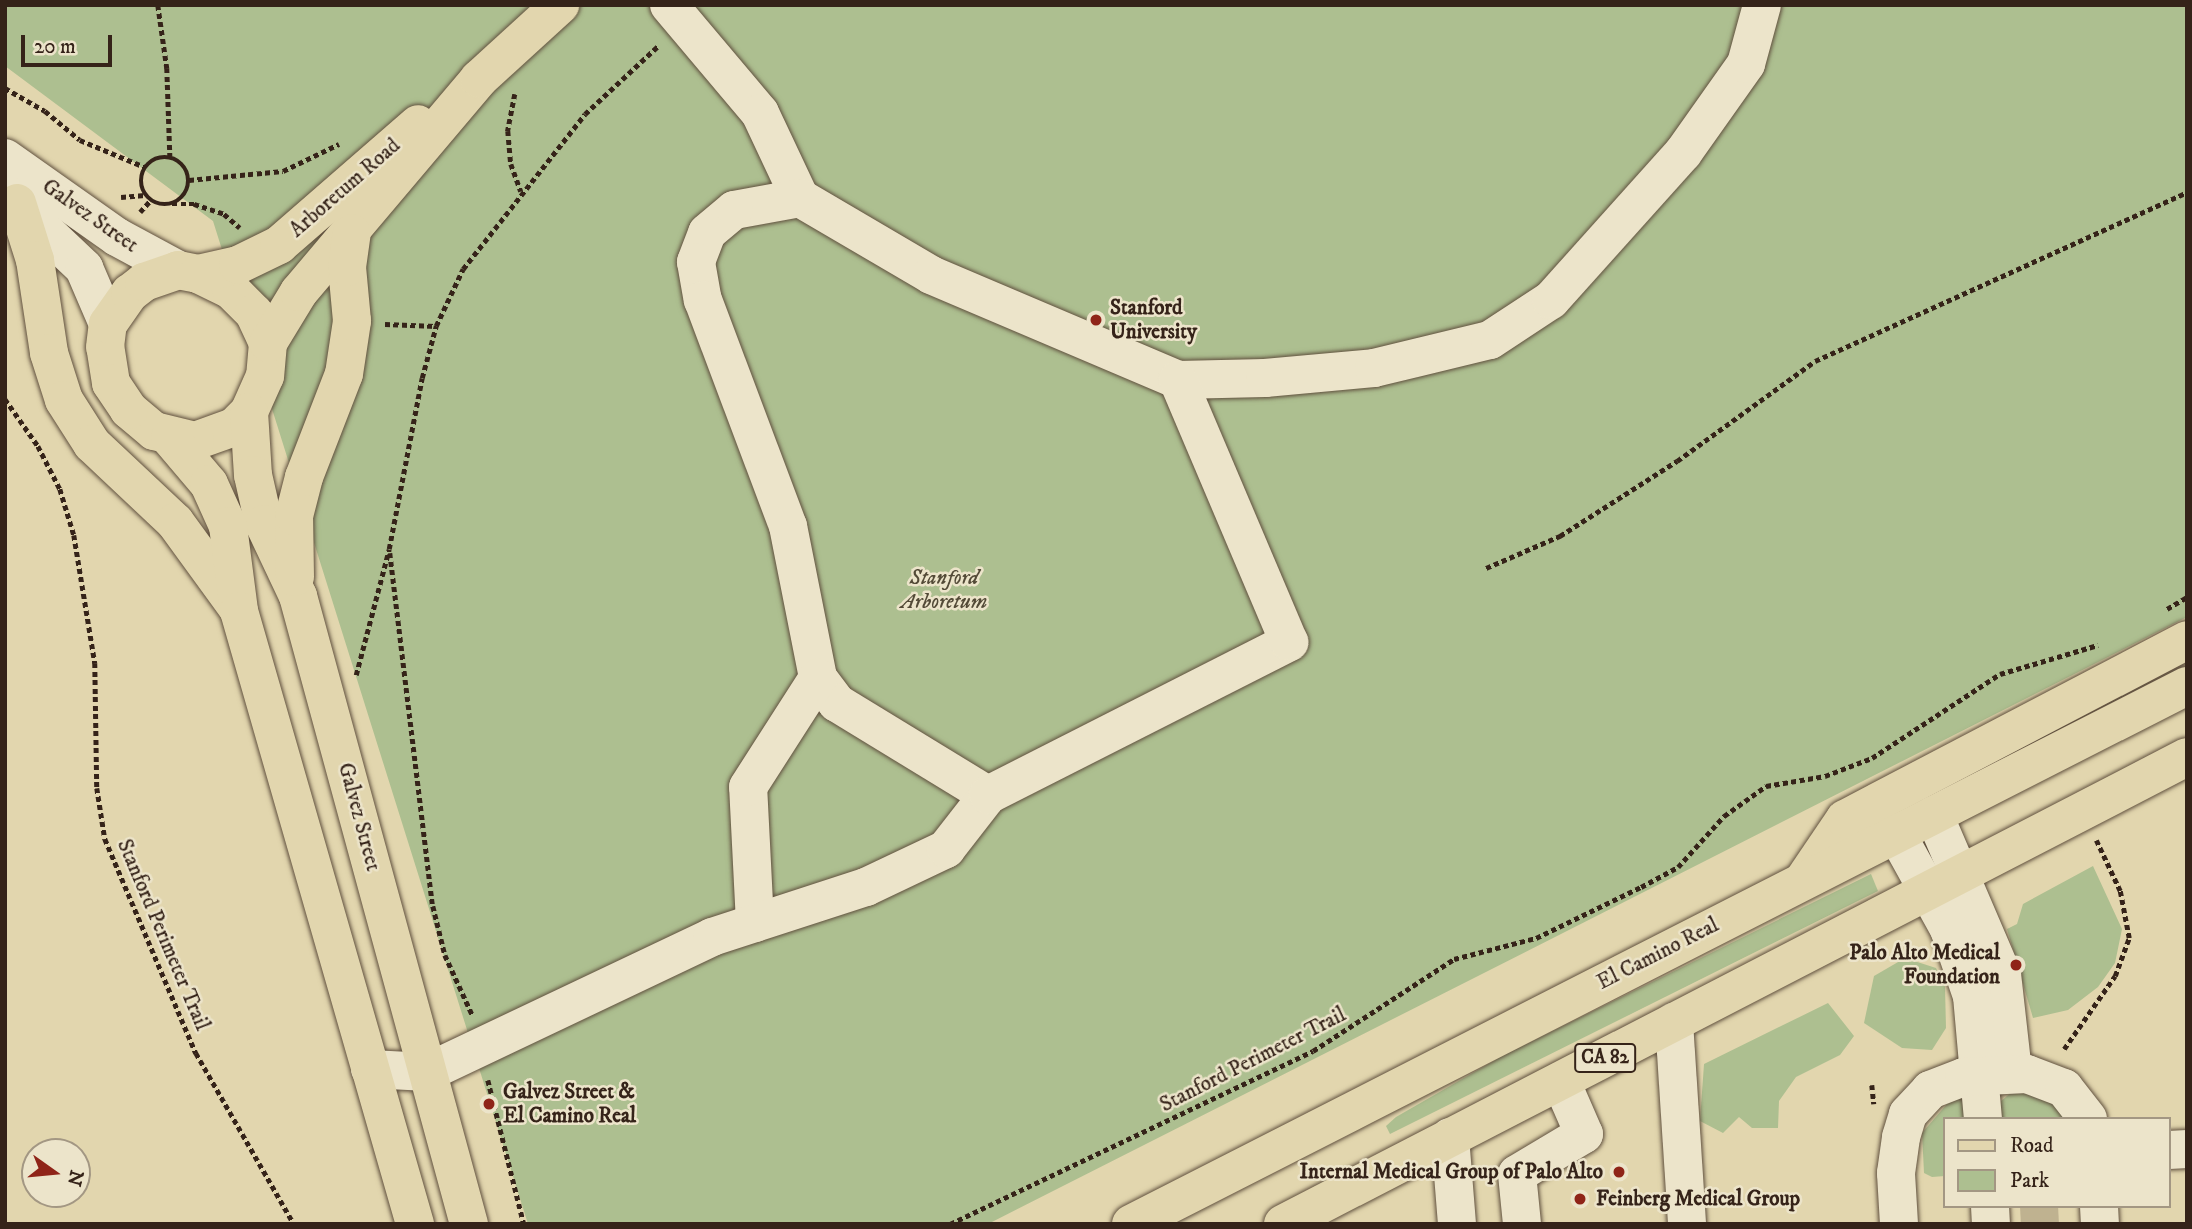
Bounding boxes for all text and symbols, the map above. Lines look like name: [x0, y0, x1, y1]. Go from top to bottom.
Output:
scale bar: [24, 21, 116, 65]
text: 20 m: [34, 34, 76, 60]
street label: Arboretum Road: [285, 133, 405, 243]
street label: Galvez Street: [37, 174, 143, 258]
place label: Stanford University: [1110, 295, 1197, 345]
marker: Stanford University: [1088, 312, 1104, 328]
park label: Stanford Arboretum: [901, 565, 987, 615]
street label: Galvez Street: [332, 760, 386, 874]
street label: Stanford Perimeter Trail: [111, 836, 215, 1034]
street label: El Camino Real: [1593, 913, 1723, 995]
place label: Palo Alto Medical Foundation: [1849, 940, 2000, 990]
marker: Palo Alto Medical Foundation: [2006, 955, 2026, 975]
street label: Stanford Perimeter Trail: [1156, 1002, 1350, 1118]
road number: CA 82: [1574, 1042, 1636, 1074]
place label: Galvez Street & El Camino Real: [503, 1079, 636, 1129]
marker: Galvez Street & El Camino Real: [481, 1096, 497, 1112]
legend: [1944, 1117, 2171, 1208]
text: Road: [2010, 1133, 2054, 1159]
north arrow: [21, 1138, 91, 1208]
place label: Internal Medical Group of Palo Alto: [1299, 1159, 1603, 1185]
marker: Internal Medical Group of Palo Alto: [1609, 1162, 1629, 1182]
text: N: [62, 1168, 88, 1189]
text: Park: [2010, 1168, 2049, 1194]
place label: Feinberg Medical Group: [1596, 1186, 1800, 1212]
marker: Feinberg Medical Group: [1570, 1189, 1590, 1209]

